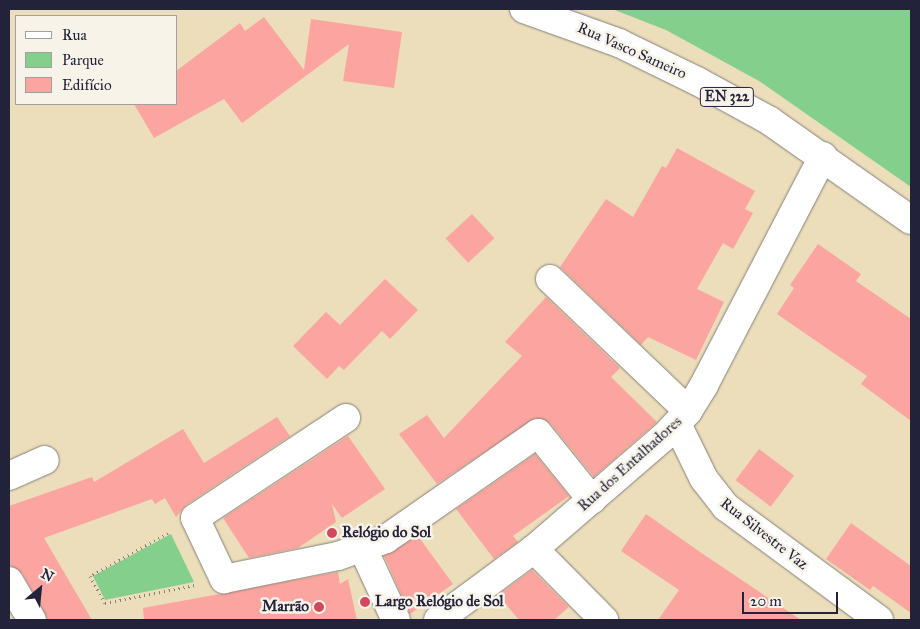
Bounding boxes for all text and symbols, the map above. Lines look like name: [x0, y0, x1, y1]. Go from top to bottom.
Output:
legend: [15, 15, 178, 105]
street label: Rua Vasco Sameiro: [575, 19, 689, 83]
text: Rua: [62, 26, 87, 44]
text: Parque: [62, 51, 104, 69]
text: Edifício: [62, 76, 112, 94]
road number: EN 322: [700, 85, 754, 108]
street label: Rua dos Entalhadores: [574, 413, 686, 515]
street label: Rua Silvestre Vaz: [717, 494, 811, 574]
place label: Relógio do Sol: [342, 524, 431, 542]
marker: Relógio do Sol: [326, 527, 338, 539]
north arrow: [15, 564, 65, 614]
text: N: [38, 565, 57, 586]
scale bar: [745, 582, 841, 614]
text: 20 m: [750, 592, 782, 610]
place label: Largo Relógio de Sol: [375, 593, 504, 611]
marker: Largo Relógio de Sol: [359, 596, 371, 608]
place label: Marrão: [262, 598, 309, 616]
marker: Marrão: [313, 601, 325, 613]

